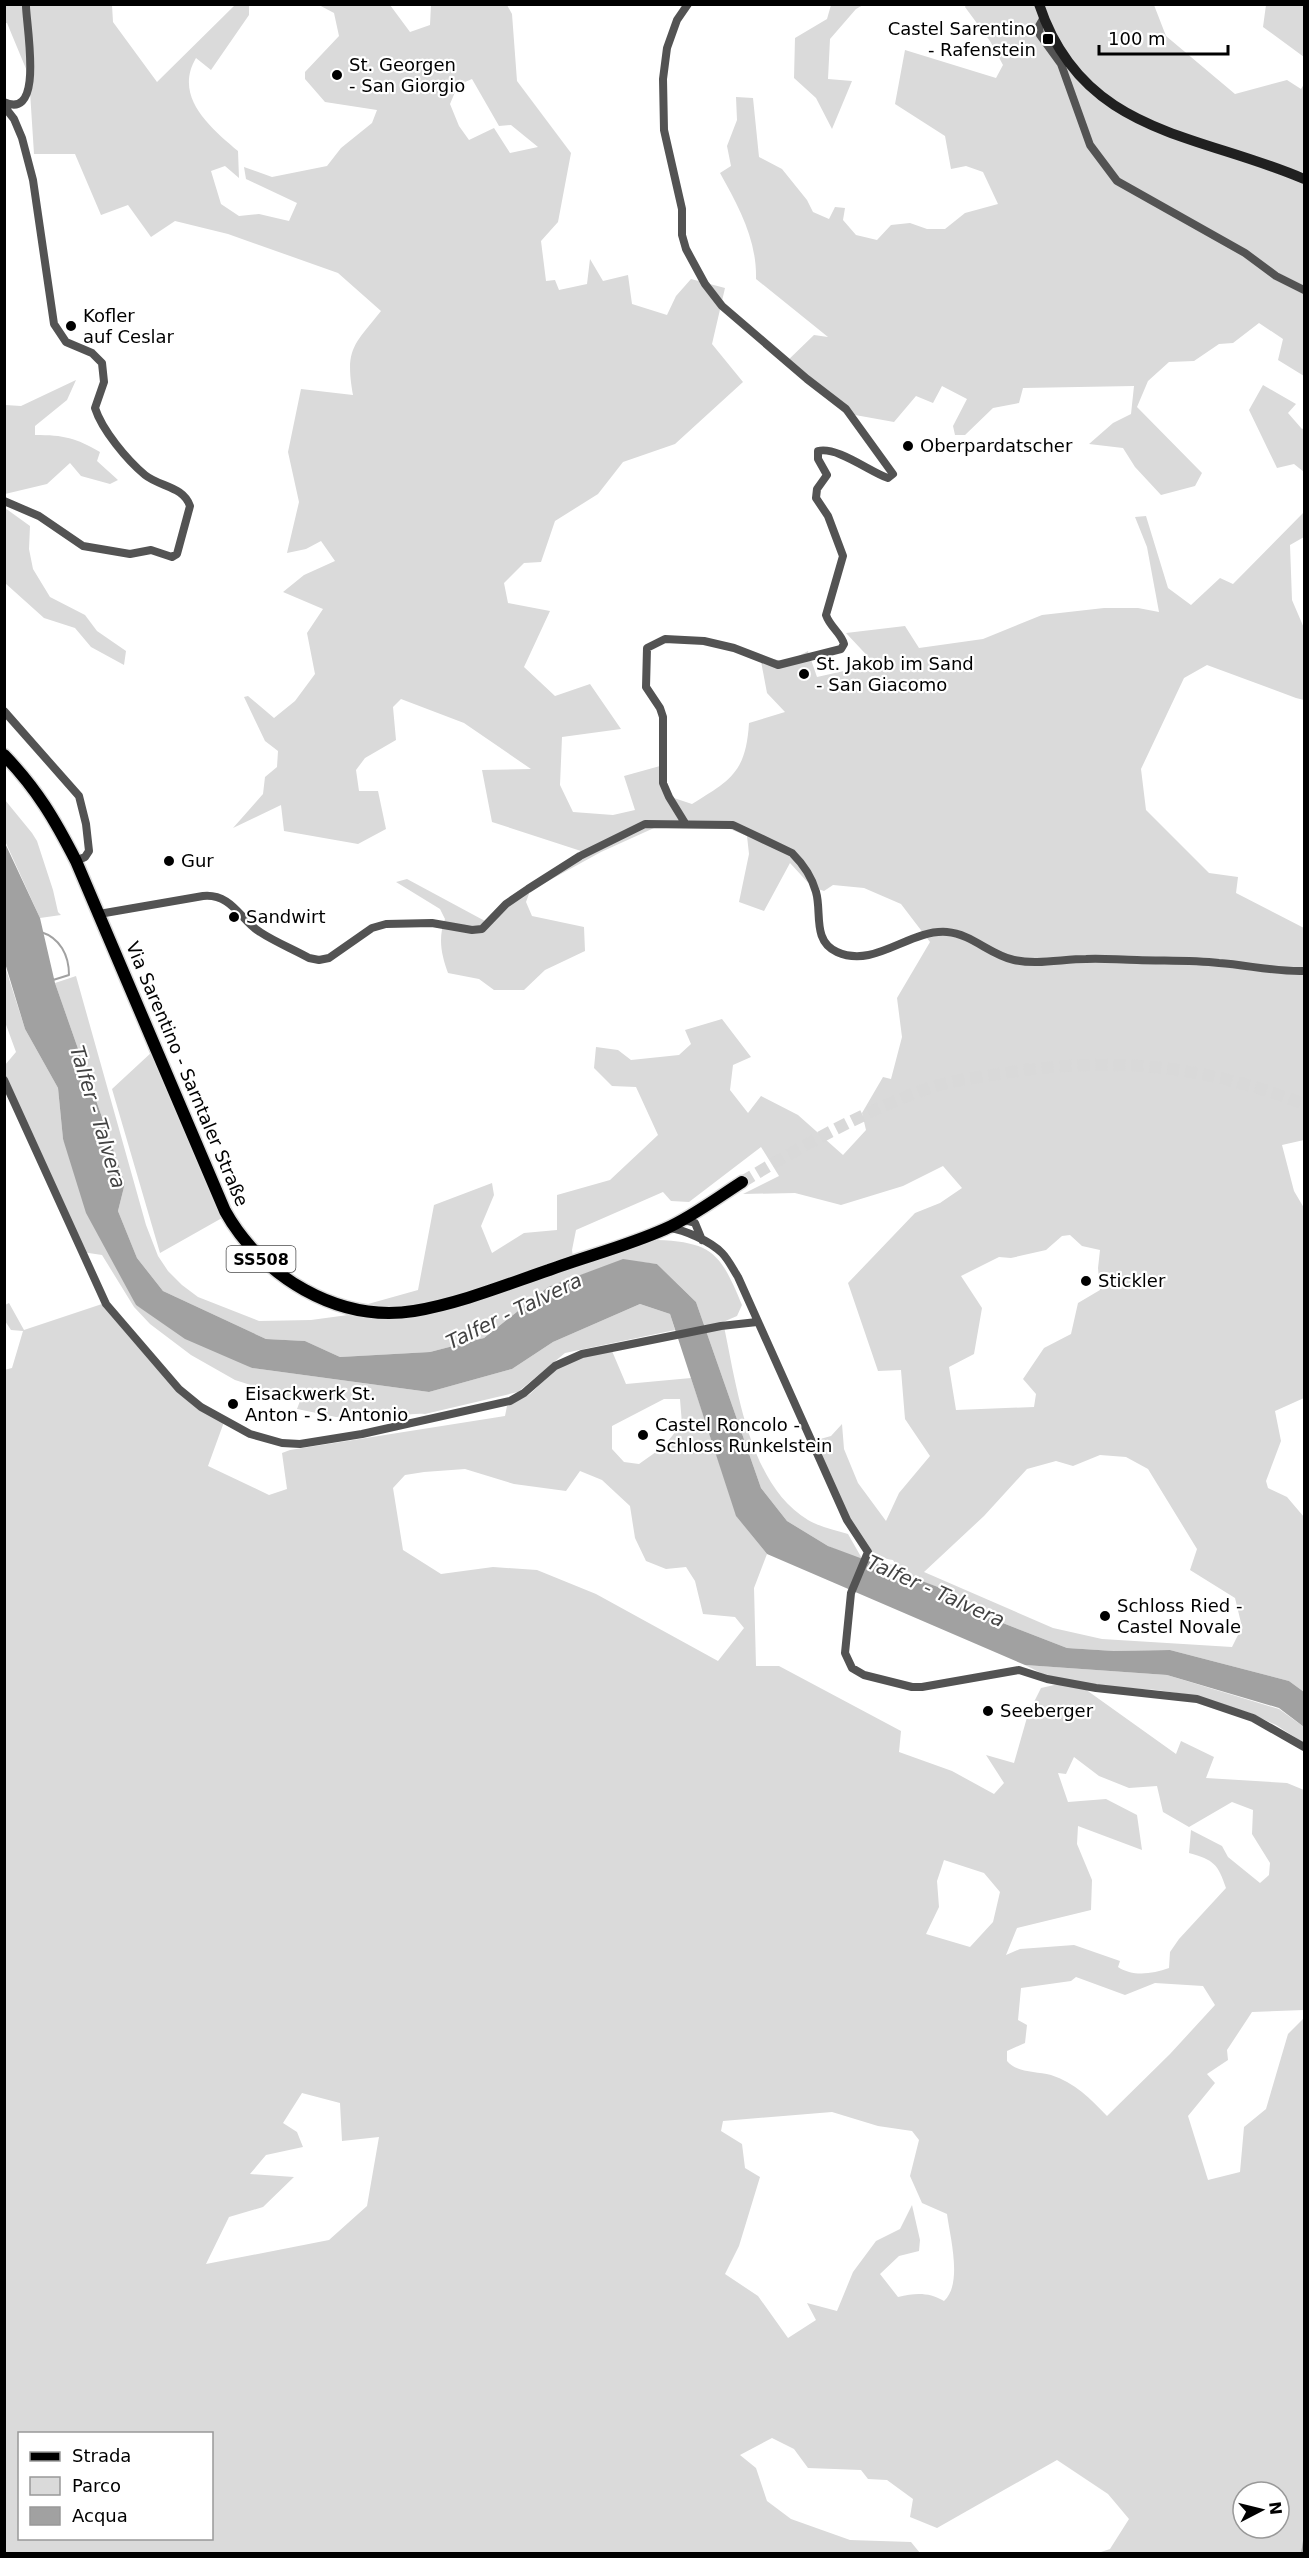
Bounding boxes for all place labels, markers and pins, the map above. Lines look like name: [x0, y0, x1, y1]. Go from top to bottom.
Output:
place label: Castel Sarentino - Rafenstein: [888, 18, 1036, 60]
marker: Castel Sarentino - Rafenstein: [1041, 32, 1055, 46]
place label: St. Georgen - San Giorgio: [349, 54, 465, 96]
marker: St. Georgen - San Giorgio: [330, 68, 344, 82]
place label: Kofler auf Ceslar: [83, 305, 175, 347]
marker: Kofler auf Ceslar: [64, 319, 78, 333]
place label: Oberpardatscher: [920, 435, 1073, 456]
marker: Oberpardatscher: [901, 439, 915, 453]
place label: St. Jakob im Sand - San Giacomo: [816, 653, 974, 695]
marker: St. Jakob im Sand - San Giacomo: [797, 667, 811, 681]
place label: Gur: [181, 850, 214, 871]
marker: Gur: [162, 854, 176, 868]
place label: Sandwirt: [246, 906, 325, 927]
marker: Sandwirt: [227, 910, 241, 924]
place label: Stickler: [1098, 1270, 1166, 1291]
marker: Stickler: [1079, 1274, 1093, 1288]
place label: Eisackwerk St. Anton - S. Antonio: [245, 1383, 408, 1425]
marker: Eisackwerk St. Anton - S. Antonio: [226, 1397, 240, 1411]
place label: Castel Roncolo - Schloss Runkelstein: [655, 1414, 833, 1456]
marker: Castel Roncolo - Schloss Runkelstein: [636, 1428, 650, 1442]
place label: Schloss Ried - Castel Novale: [1117, 1595, 1242, 1637]
marker: Schloss Ried - Castel Novale: [1098, 1609, 1112, 1623]
place label: Seeberger: [1000, 1700, 1094, 1721]
marker: Seeberger: [981, 1704, 995, 1718]

